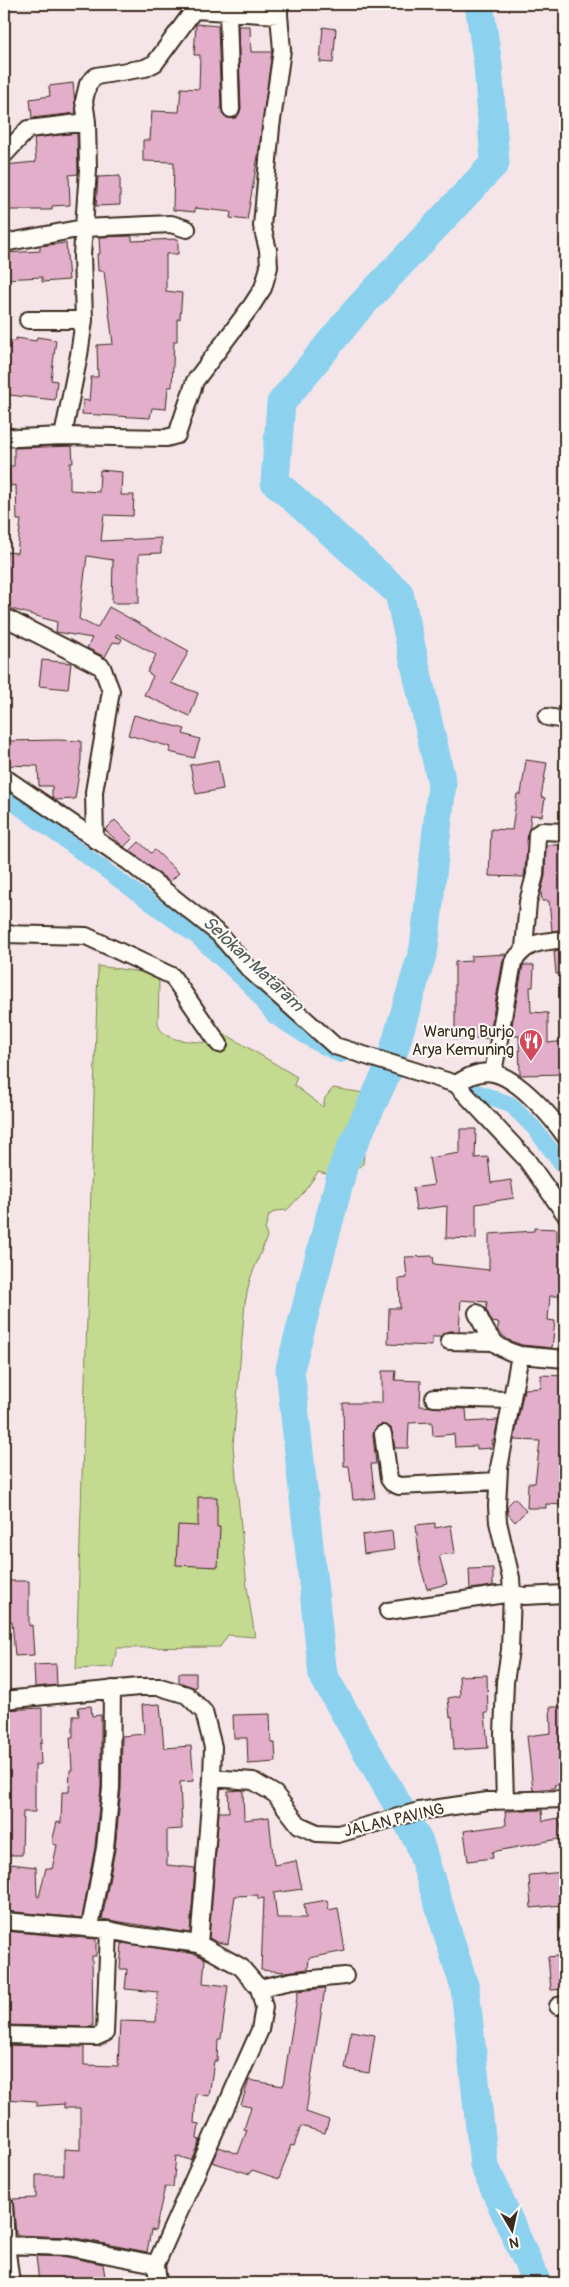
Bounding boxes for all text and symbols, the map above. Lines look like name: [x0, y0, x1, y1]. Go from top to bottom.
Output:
water label: Selokan Mataram: [198, 911, 309, 1017]
place label: Warung Burjo Arya Kemuning: [412, 1022, 514, 1060]
restaurant icon: Warung Burjo Arya Kemuning: [518, 1028, 544, 1062]
street label: JALAN PAVING: [342, 1799, 446, 1841]
north arrow: [486, 2204, 536, 2254]
text: N: [508, 2233, 520, 2251]

